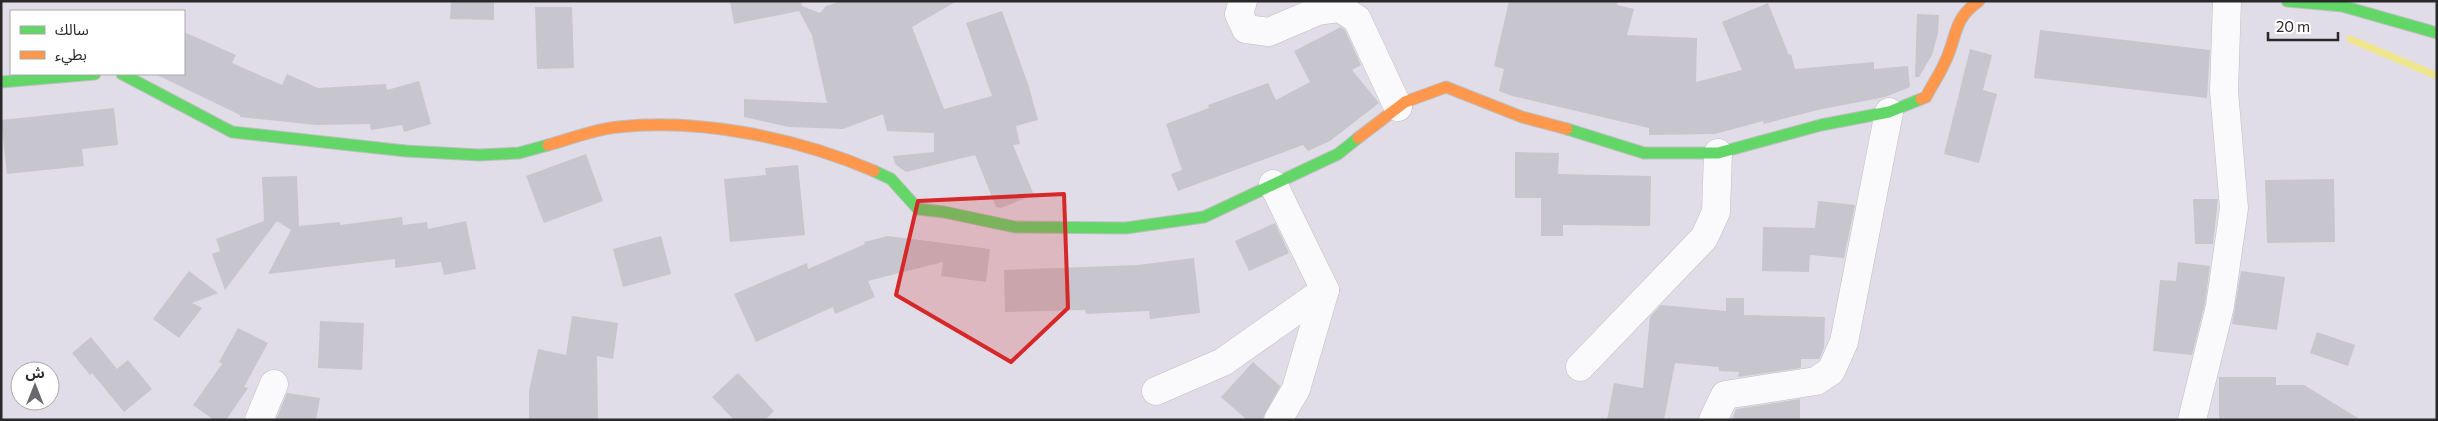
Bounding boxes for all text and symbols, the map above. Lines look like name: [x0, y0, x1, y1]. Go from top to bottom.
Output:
legend: [10, 10, 185, 75]
scale bar: [2268, 10, 2338, 42]
text: 20 m: [2276, 17, 2310, 35]
text: سالك: [55, 20, 89, 38]
text: بطيء: [55, 45, 87, 66]
north arrow: [10, 361, 60, 411]
text: ش: [25, 364, 45, 381]

